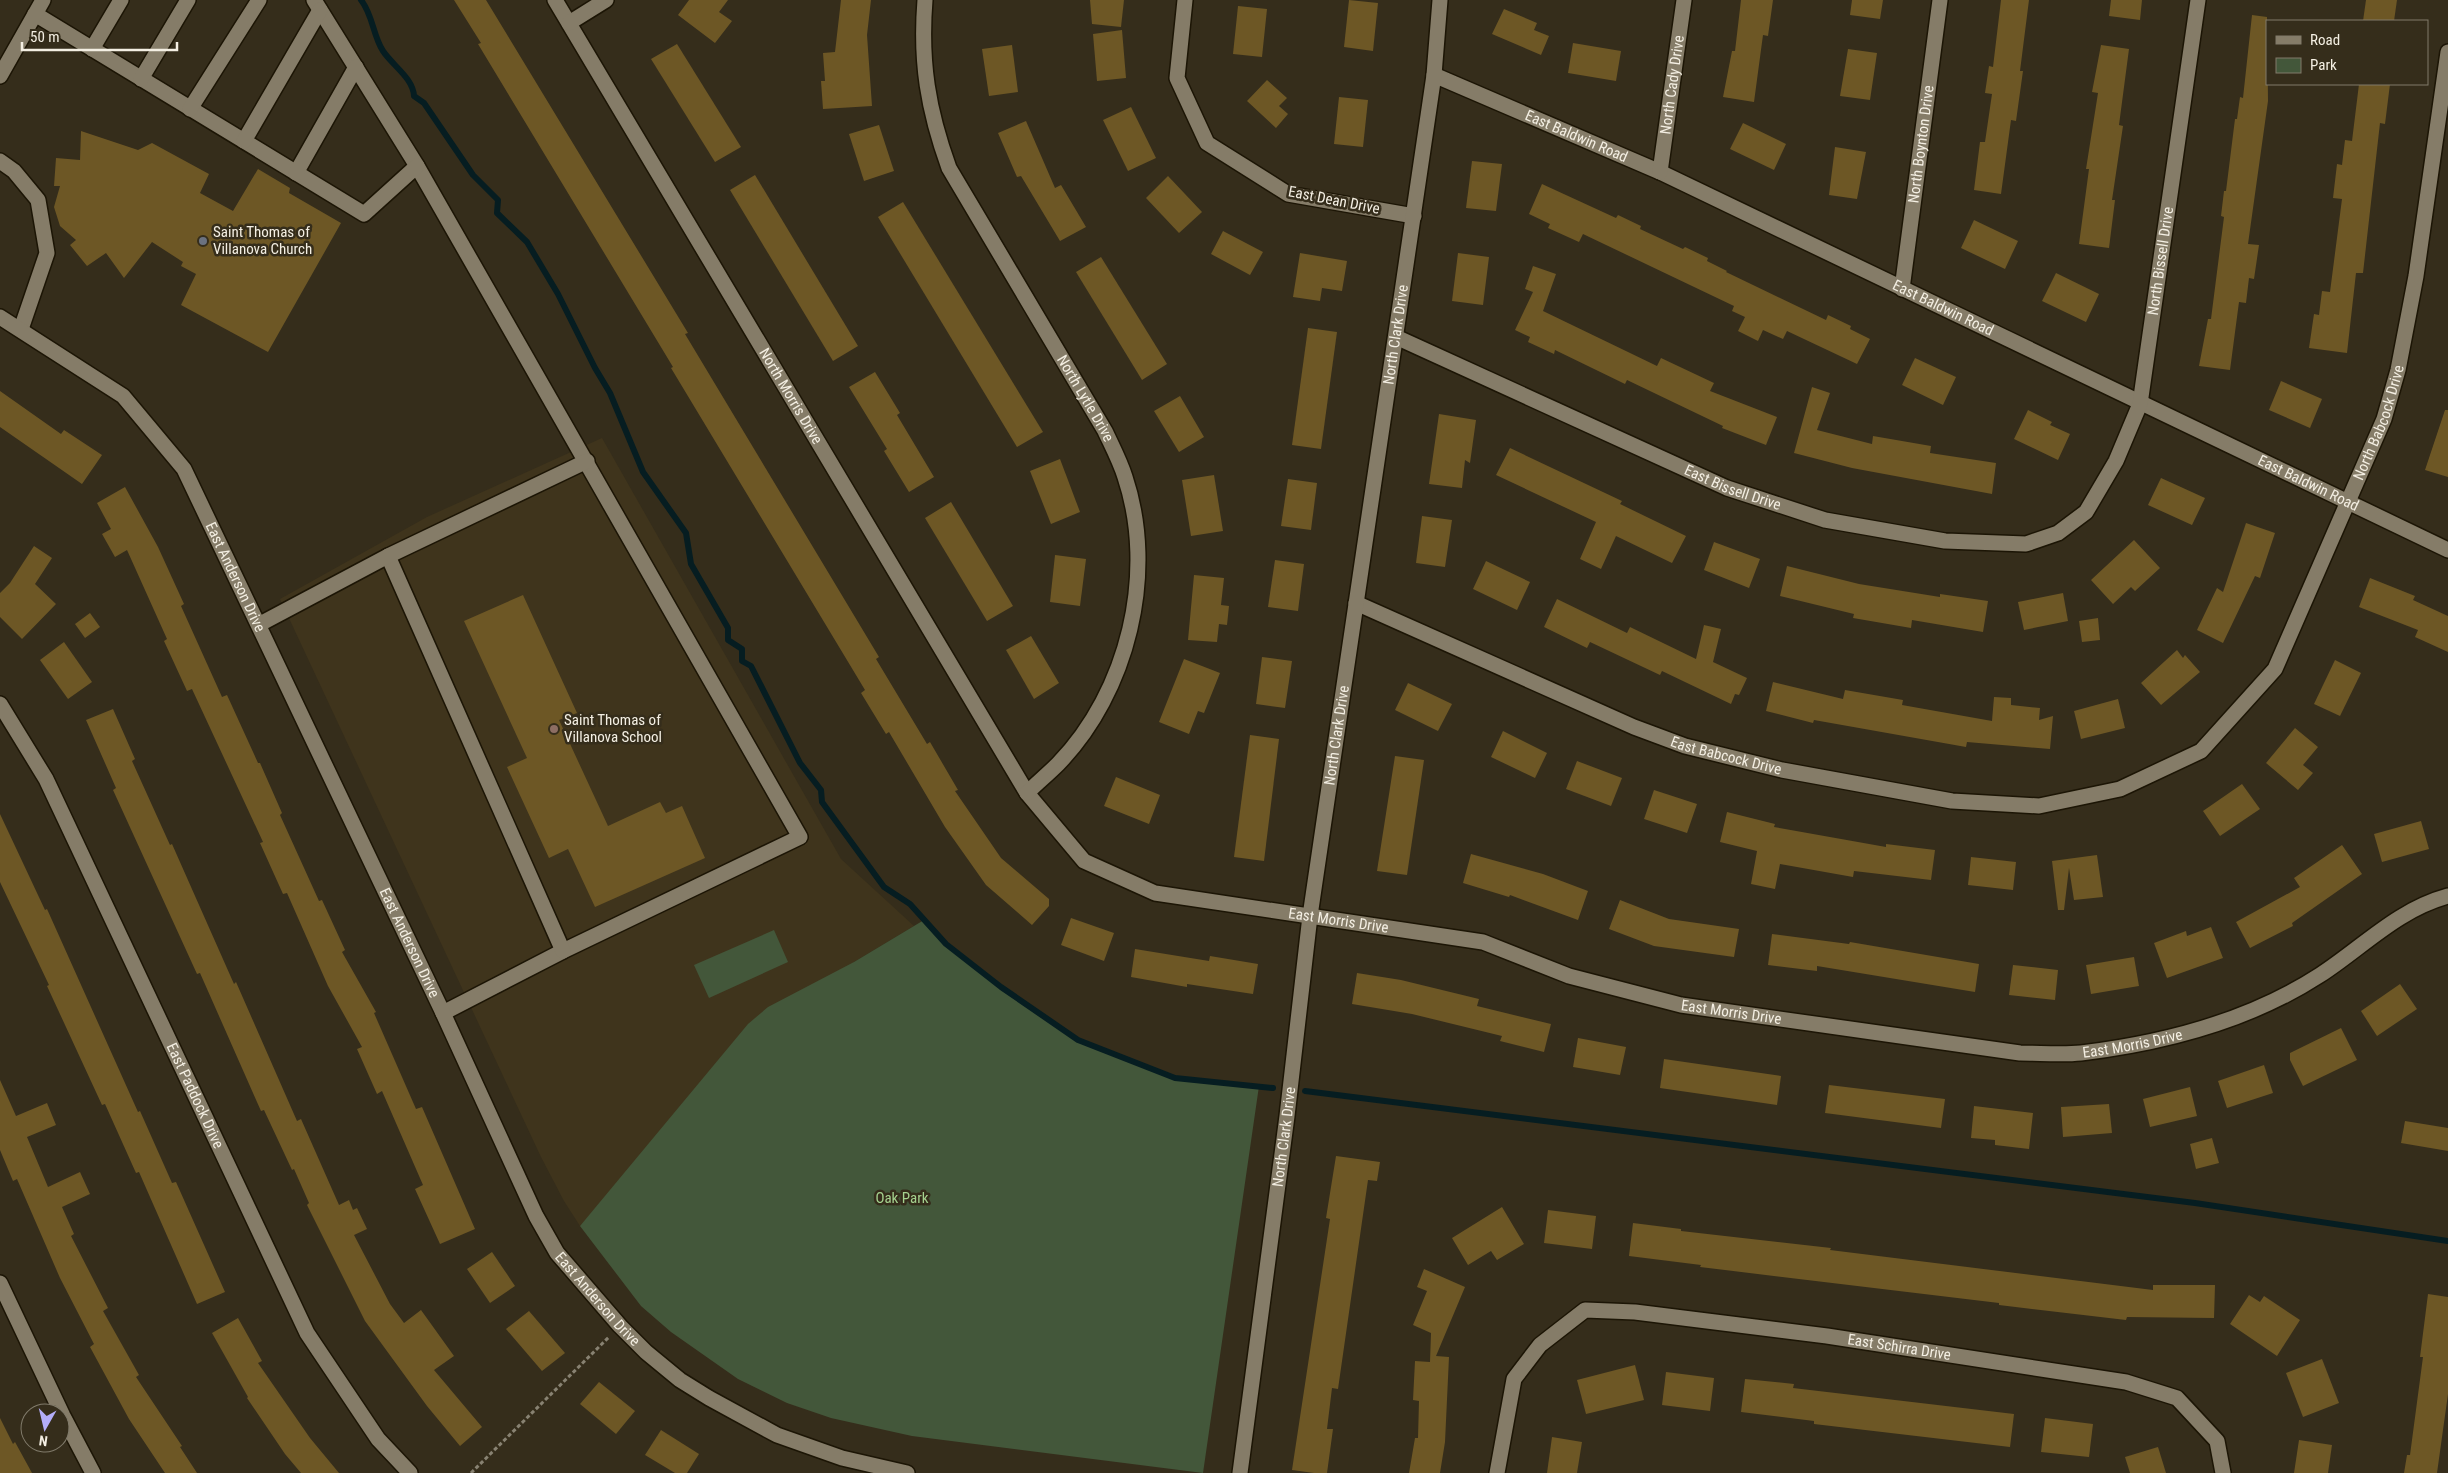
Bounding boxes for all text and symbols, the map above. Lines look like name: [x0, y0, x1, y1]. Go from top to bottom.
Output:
scale bar: [22, 20, 178, 52]
legend: [2266, 20, 2428, 85]
text: 50 m: [30, 28, 60, 46]
text: Road: [2310, 31, 2340, 49]
street label: North Cady Drive: [1656, 34, 1688, 135]
text: Park: [2310, 56, 2337, 74]
street label: North Boynton Drive: [1904, 84, 1938, 204]
street label: East Baldwin Road: [1522, 106, 1630, 166]
street label: East Dean Drive: [1287, 182, 1381, 218]
street label: North Bissell Drive: [2144, 206, 2177, 317]
place label: Saint Thomas of Villanova Church: [213, 223, 312, 258]
marker: Saint Thomas of Villanova Church: [197, 235, 209, 247]
street label: East Baldwin Road: [1890, 276, 1997, 340]
street label: North Clark Drive: [1379, 283, 1412, 386]
street label: North Morris Drive: [755, 345, 826, 447]
street label: North Lytle Drive: [1053, 352, 1118, 445]
street label: North Babcock Drive: [2349, 364, 2408, 483]
street label: East Baldwin Road: [2255, 451, 2362, 515]
street label: East Bissell Drive: [1682, 461, 1783, 514]
street label: East Anderson Drive: [202, 519, 269, 635]
street label: North Clark Drive: [1320, 684, 1353, 787]
place label: Saint Thomas of Villanova School: [564, 711, 662, 746]
marker: Saint Thomas of Villanova School: [548, 723, 560, 735]
street label: East Babcock Drive: [1668, 732, 1783, 779]
street label: East Anderson Drive: [376, 885, 443, 1001]
street label: East Morris Drive: [1287, 904, 1390, 937]
street label: East Morris Drive: [1680, 996, 1783, 1028]
street label: East Morris Drive: [2082, 1025, 2184, 1062]
street label: East Paddock Drive: [163, 1040, 228, 1151]
street label: North Clark Drive: [1269, 1086, 1299, 1188]
park label: Oak Park: [875, 1189, 929, 1207]
street label: East Anderson Drive: [551, 1248, 644, 1350]
street label: East Schirra Drive: [1846, 1330, 1952, 1364]
north arrow: [20, 1403, 70, 1453]
text: N: [38, 1432, 49, 1449]

